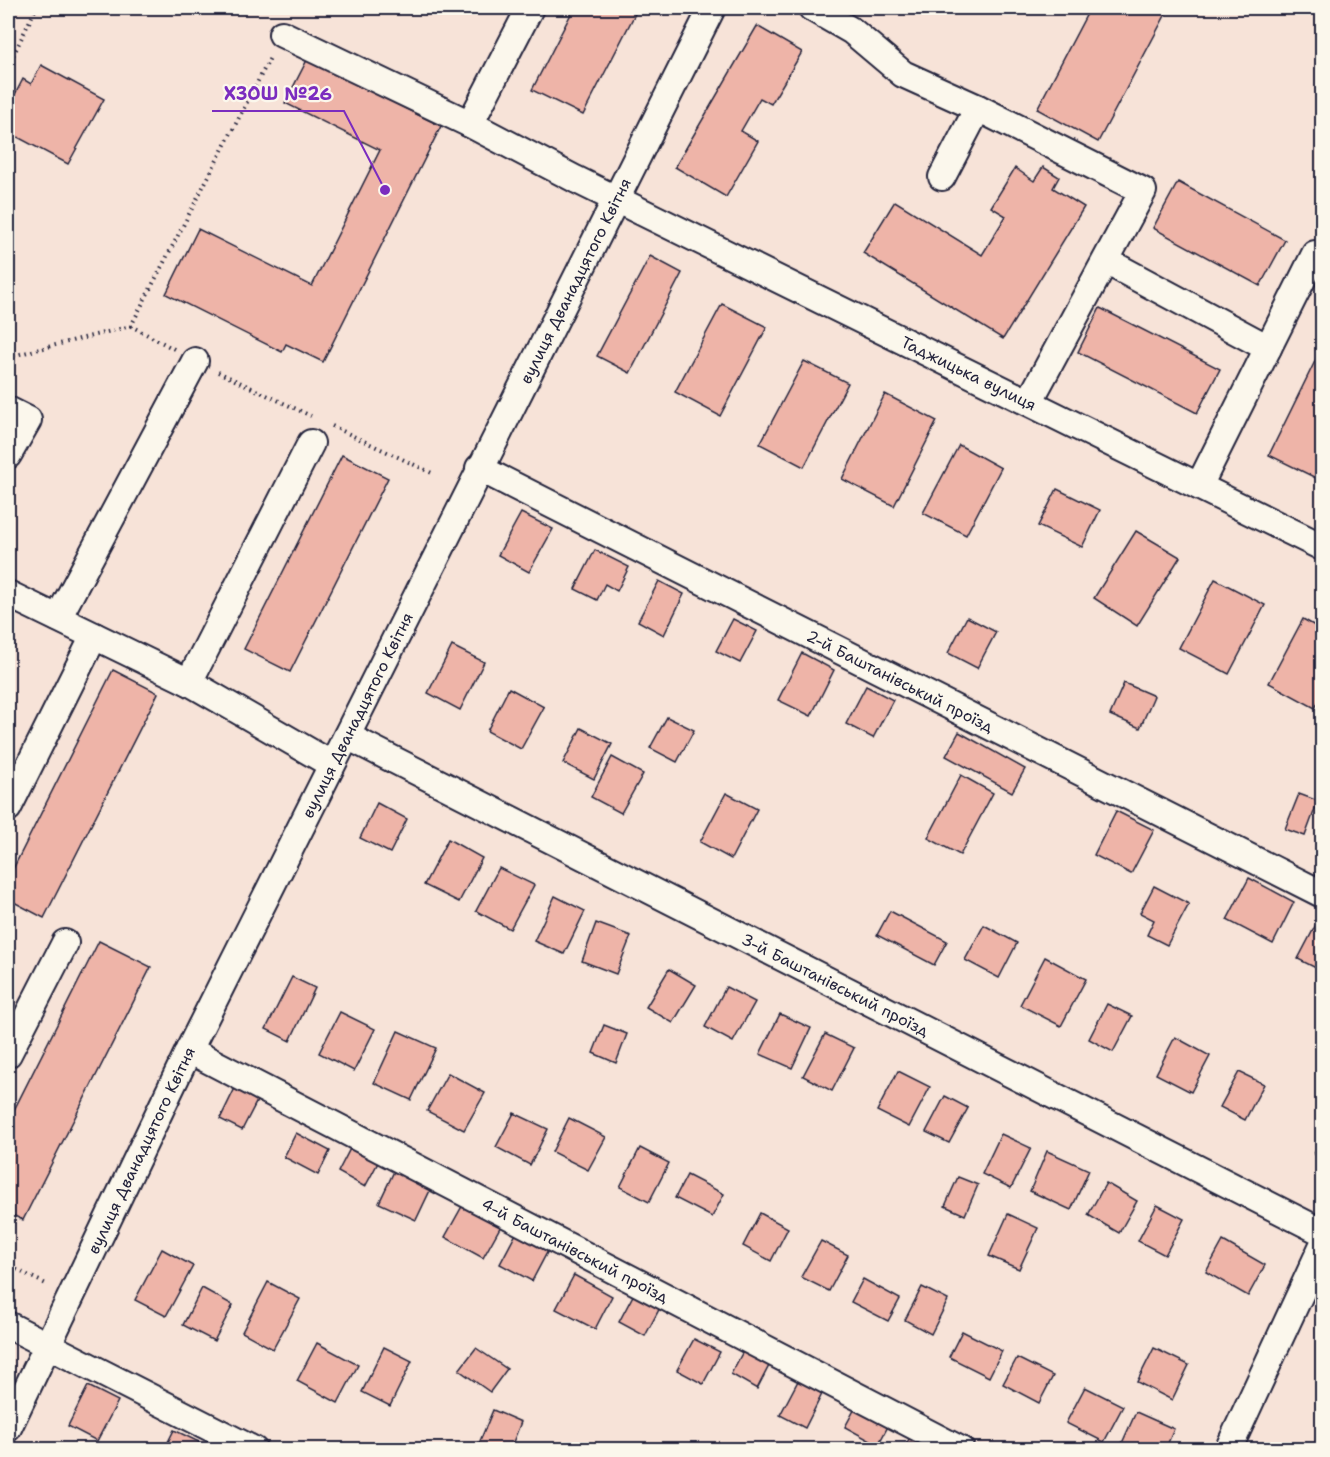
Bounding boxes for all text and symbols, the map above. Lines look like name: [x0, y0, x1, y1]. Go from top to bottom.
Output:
callout: ХЗОШ №26: [212, 75, 344, 111]
text: ХЗОШ №26: [224, 82, 332, 106]
street label: вулиця Дванадцятого Квітня: [515, 174, 636, 387]
street label: Таджицька вулиця: [898, 331, 1040, 416]
street label: вулиця Дванадцятого Квітня: [297, 609, 418, 821]
street label: 2-й Баштанівський проїзд: [803, 625, 997, 737]
street label: 3-й Баштанівський проїзд: [738, 928, 932, 1041]
street label: вулиця Дванадцятого Квітня: [83, 1043, 200, 1258]
street label: 4-й Баштанівський проїзд: [478, 1193, 672, 1308]

